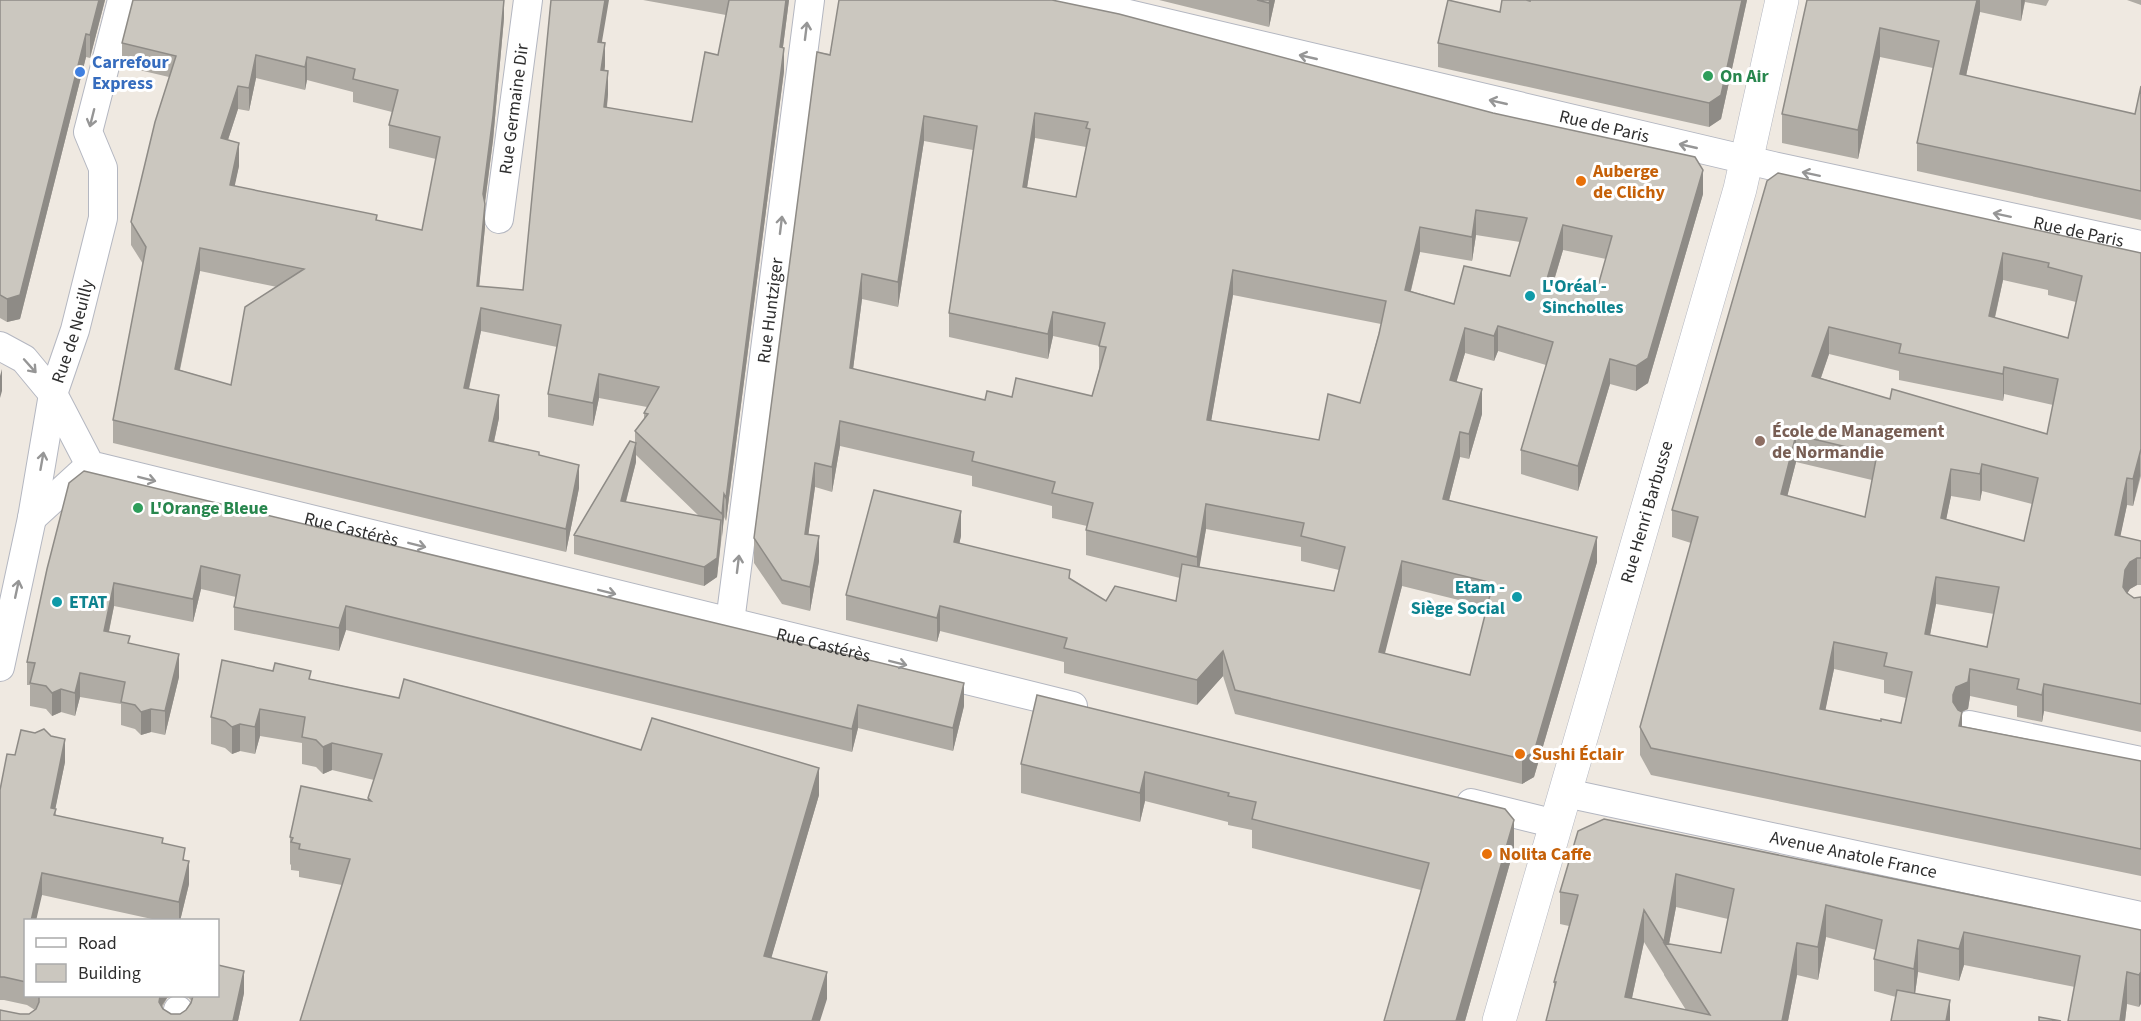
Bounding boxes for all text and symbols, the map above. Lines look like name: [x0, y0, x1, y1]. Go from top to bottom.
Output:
one-way arrow: [801, 22, 812, 42]
street label: Rue Germaine Dir: [493, 41, 535, 176]
place label: Carrefour Express: [92, 50, 170, 96]
one-way arrow: [1299, 51, 1318, 62]
place label: On Air: [1720, 64, 1769, 89]
marker: Carrefour Express: [73, 65, 87, 79]
marker: On Air: [1701, 69, 1715, 83]
one-way arrow: [1489, 96, 1508, 107]
street label: Rue de Paris: [1557, 104, 1652, 149]
one-way arrow: [86, 108, 98, 127]
one-way arrow: [1679, 140, 1698, 152]
place label: Auberge de Clichy: [1592, 159, 1666, 205]
one-way arrow: [1802, 168, 1821, 179]
marker: Auberge de Clichy: [1574, 174, 1588, 188]
one-way arrow: [1992, 209, 2012, 220]
street label: Rue de Paris: [2031, 210, 2126, 253]
one-way arrow: [776, 215, 787, 235]
street label: Rue Huntziger: [751, 256, 789, 365]
place label: L'Oréal - Sincholles: [1542, 274, 1624, 320]
street label: Rue de Neuilly: [45, 276, 100, 387]
marker: L'Oréal - Sincholles: [1523, 289, 1537, 303]
one-way arrow: [23, 359, 37, 374]
place label: École de Management de Normandie: [1772, 419, 1945, 465]
marker: École de Management de Normandie: [1753, 434, 1767, 448]
street label: Rue Henri Barbusse: [1614, 438, 1679, 586]
one-way arrow: [37, 451, 48, 471]
one-way arrow: [137, 473, 156, 485]
place label: L'Orange Bleue: [150, 496, 268, 521]
marker: L'Orange Bleue: [131, 501, 145, 515]
street label: Rue Castérès: [302, 505, 401, 553]
one-way arrow: [408, 540, 427, 552]
one-way arrow: [732, 555, 743, 575]
place label: Etam - Siège Social: [1411, 575, 1505, 621]
one-way arrow: [11, 580, 23, 599]
one-way arrow: [597, 586, 616, 598]
place label: ETAT: [69, 590, 107, 615]
marker: Etam - Siège Social: [1510, 590, 1524, 604]
marker: ETAT: [50, 595, 64, 609]
street label: Rue Castérès: [774, 621, 873, 668]
one-way arrow: [888, 658, 907, 670]
place label: Sushi Éclair: [1532, 742, 1625, 767]
marker: Sushi Éclair: [1513, 747, 1527, 761]
street label: Avenue Anatole France: [1768, 824, 1940, 885]
place label: Nolita Caffe: [1499, 842, 1592, 867]
marker: Nolita Caffe: [1480, 847, 1494, 861]
legend: [24, 919, 219, 997]
text: Road: [78, 931, 117, 956]
text: Building: [78, 961, 141, 986]

